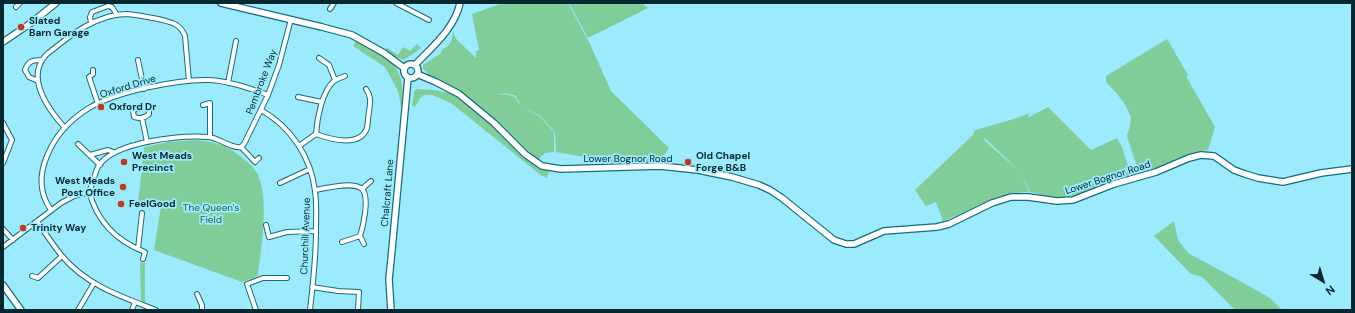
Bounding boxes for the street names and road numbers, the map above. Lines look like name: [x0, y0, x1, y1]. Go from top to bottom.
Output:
street label: Pembroke Way: [244, 48, 280, 116]
street label: Oxford Drive: [99, 73, 157, 101]
street label: Lower Bognor Road: [584, 153, 672, 165]
street label: Chalcraft Lane: [379, 159, 397, 227]
street label: Lower Bognor Road: [1064, 159, 1152, 197]
street label: Churchill Avenue: [299, 197, 313, 275]

